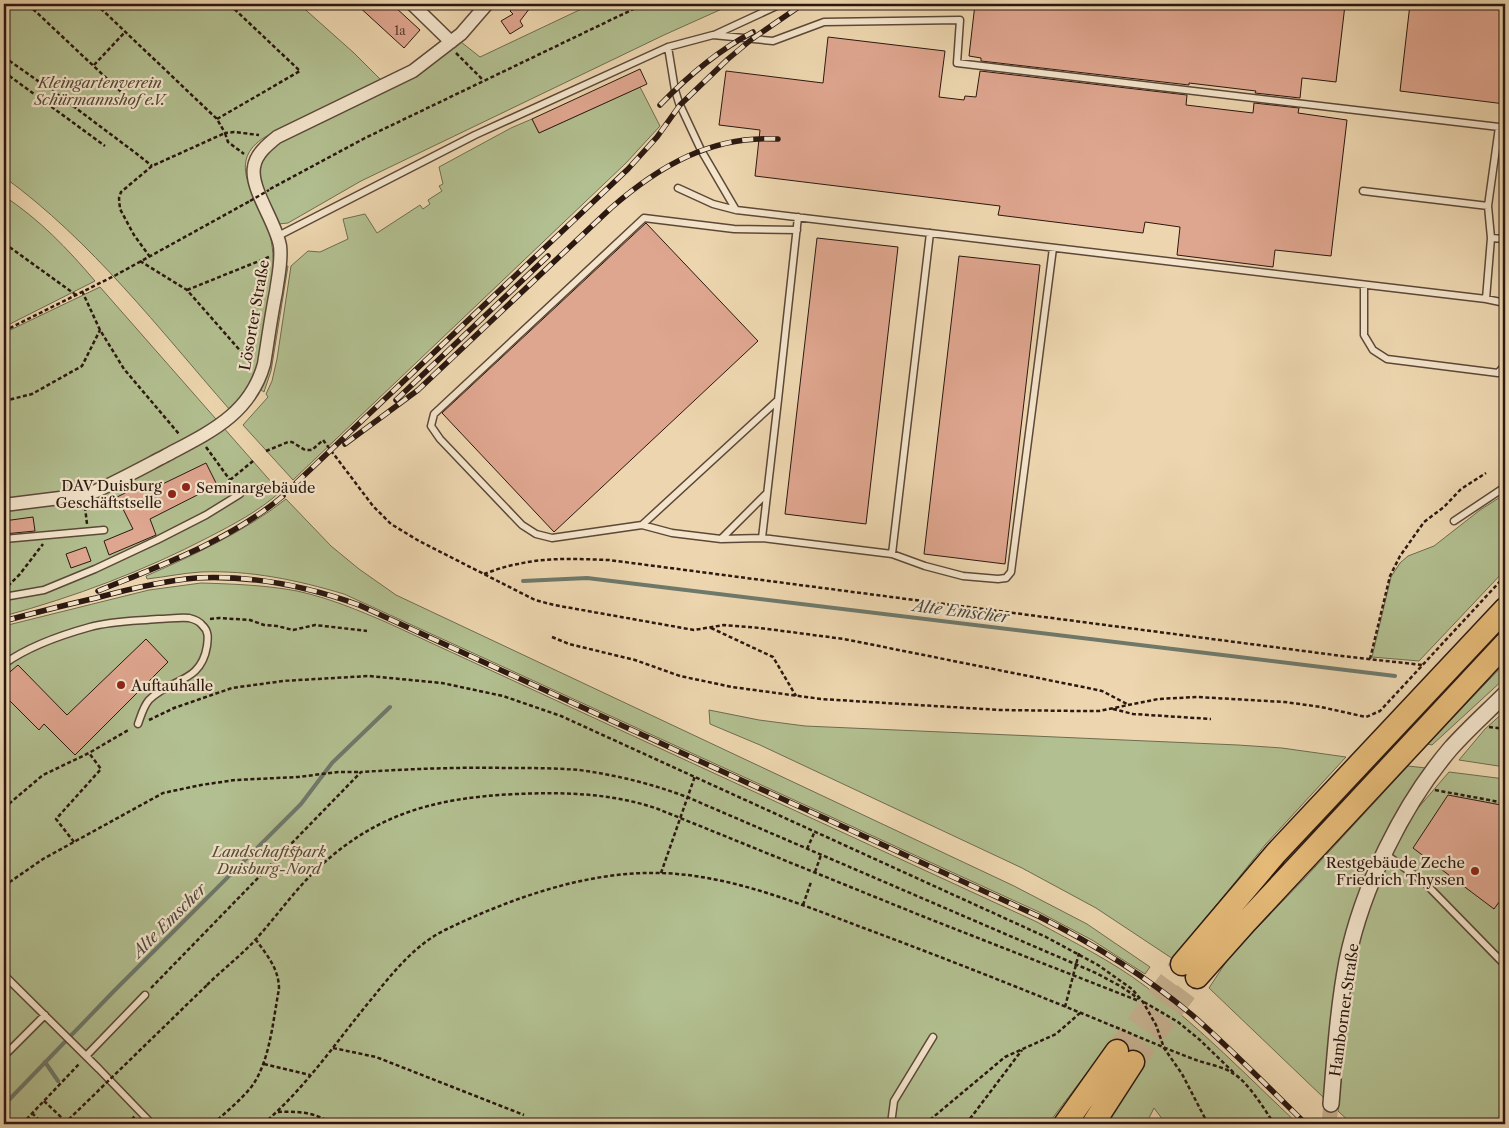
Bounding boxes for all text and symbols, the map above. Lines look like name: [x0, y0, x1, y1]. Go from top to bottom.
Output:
house number: 1a: [394, 23, 406, 38]
park label: Kleingartenverein Schürmannshof e.V.: [33, 73, 168, 109]
street label: Lösorter Straße: [235, 258, 273, 372]
place label: DAV Duisburg Geschäftstselle: [55, 476, 162, 512]
place label: Seminargebäude: [196, 478, 315, 497]
marker: Seminargebäude: [180, 481, 192, 493]
marker: DAV Duisburg Geschäftstselle: [166, 488, 178, 500]
water label: Alte Emscher: [909, 595, 1012, 627]
place label: Auftauhalle: [130, 676, 213, 695]
marker: Auftauhalle: [115, 679, 127, 691]
park label: Landschaftspark Duisburg-Nord: [211, 842, 326, 878]
place label: Restgebäude Zeche Friedrich Thyssen: [1326, 853, 1466, 889]
marker: Restgebäude Zeche Friedrich Thyssen: [1469, 865, 1481, 877]
water label: Alte Emscher: [126, 878, 211, 963]
street label: Hamborner Straße: [1325, 942, 1363, 1078]

